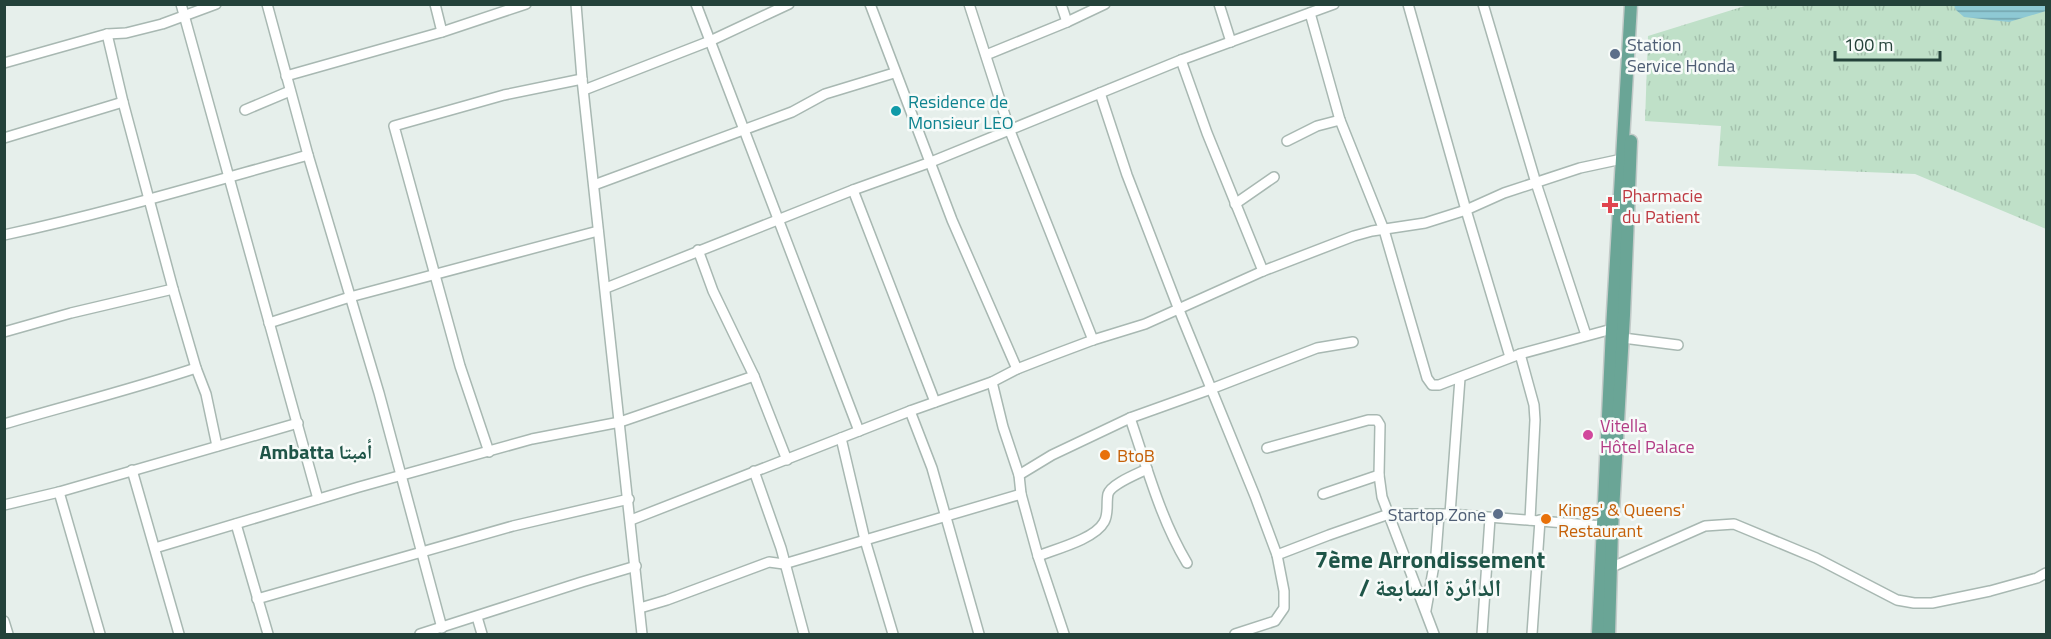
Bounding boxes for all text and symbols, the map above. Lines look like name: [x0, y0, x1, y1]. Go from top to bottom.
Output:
scale bar: [1835, 24, 1940, 62]
place label: Station Service Honda: [1627, 31, 1735, 79]
text: 100 m: [1844, 31, 1893, 58]
marker: Station Service Honda: [1608, 47, 1622, 61]
place label: Residence de Monsieur LEO: [908, 88, 1014, 136]
marker: Residence de Monsieur LEO: [889, 104, 903, 118]
place label: Pharmacie du Patient: [1622, 182, 1703, 230]
marker: Pharmacie du Patient: [1603, 198, 1617, 212]
place label: Vitella Hôtel Palace: [1600, 412, 1695, 460]
marker: Vitella Hôtel Palace: [1581, 428, 1595, 442]
district label: Ambatta أمبتا: [259, 436, 373, 467]
place label: BtoB: [1117, 442, 1155, 469]
marker: BtoB: [1098, 448, 1112, 462]
place label: Kings' & Queens' Restaurant: [1558, 496, 1685, 544]
place label: Startop Zone: [1388, 501, 1486, 528]
marker: Startop Zone: [1491, 507, 1505, 521]
marker: Kings' & Queens' Restaurant: [1539, 512, 1553, 526]
district label: 7ème Arrondissement / الدائرة السابعة: [1315, 541, 1545, 605]

